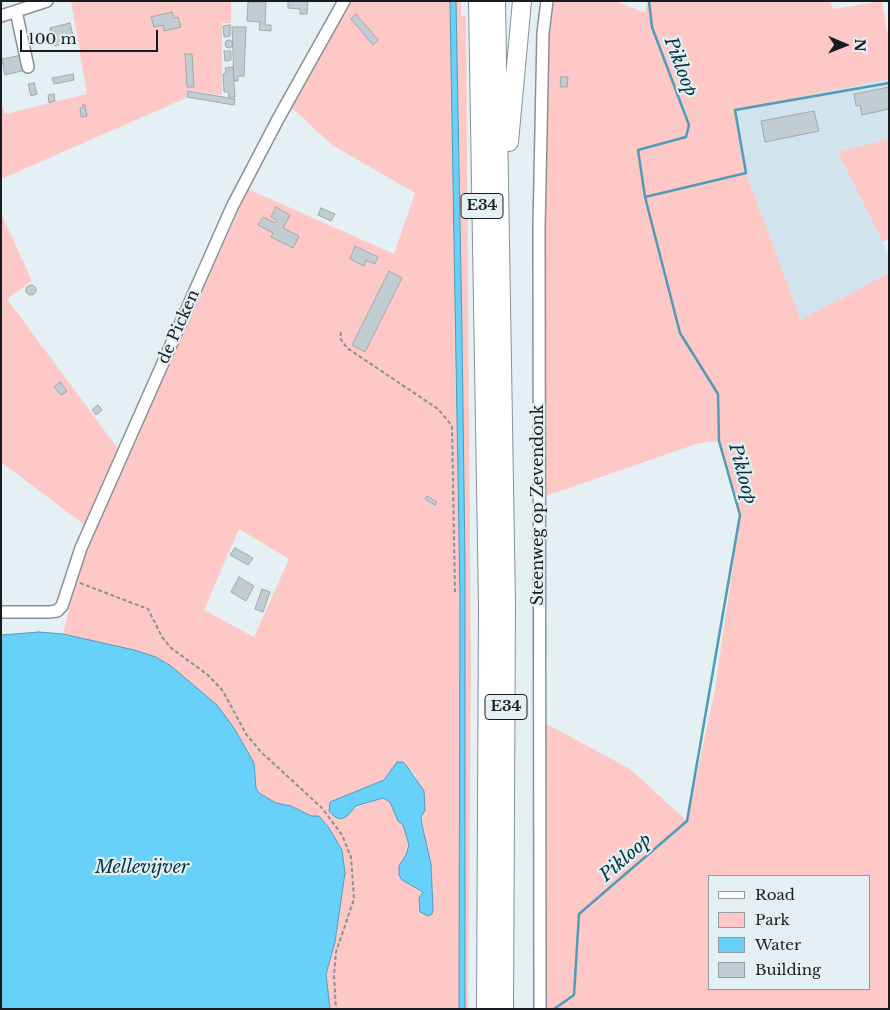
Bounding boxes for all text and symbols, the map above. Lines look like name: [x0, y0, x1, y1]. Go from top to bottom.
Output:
scale bar: [22, 20, 160, 52]
north arrow: [820, 20, 870, 70]
text: 100 m: [28, 29, 77, 48]
water label: Pikloop: [659, 34, 701, 100]
text: N: [851, 39, 869, 52]
road number: E34: [461, 194, 503, 218]
street label: de Picken: [154, 287, 204, 367]
street label: Steenweg op Zevendonk: [528, 405, 548, 605]
water label: Pikloop: [724, 441, 760, 507]
road number: E34: [485, 694, 527, 720]
water label: Pikloop: [596, 830, 656, 886]
water label: Mellevijver: [95, 857, 189, 879]
legend: [708, 875, 870, 990]
text: Road: [755, 885, 795, 904]
text: Park: [755, 910, 790, 929]
text: Water: [755, 935, 801, 954]
text: Building: [755, 960, 821, 979]

